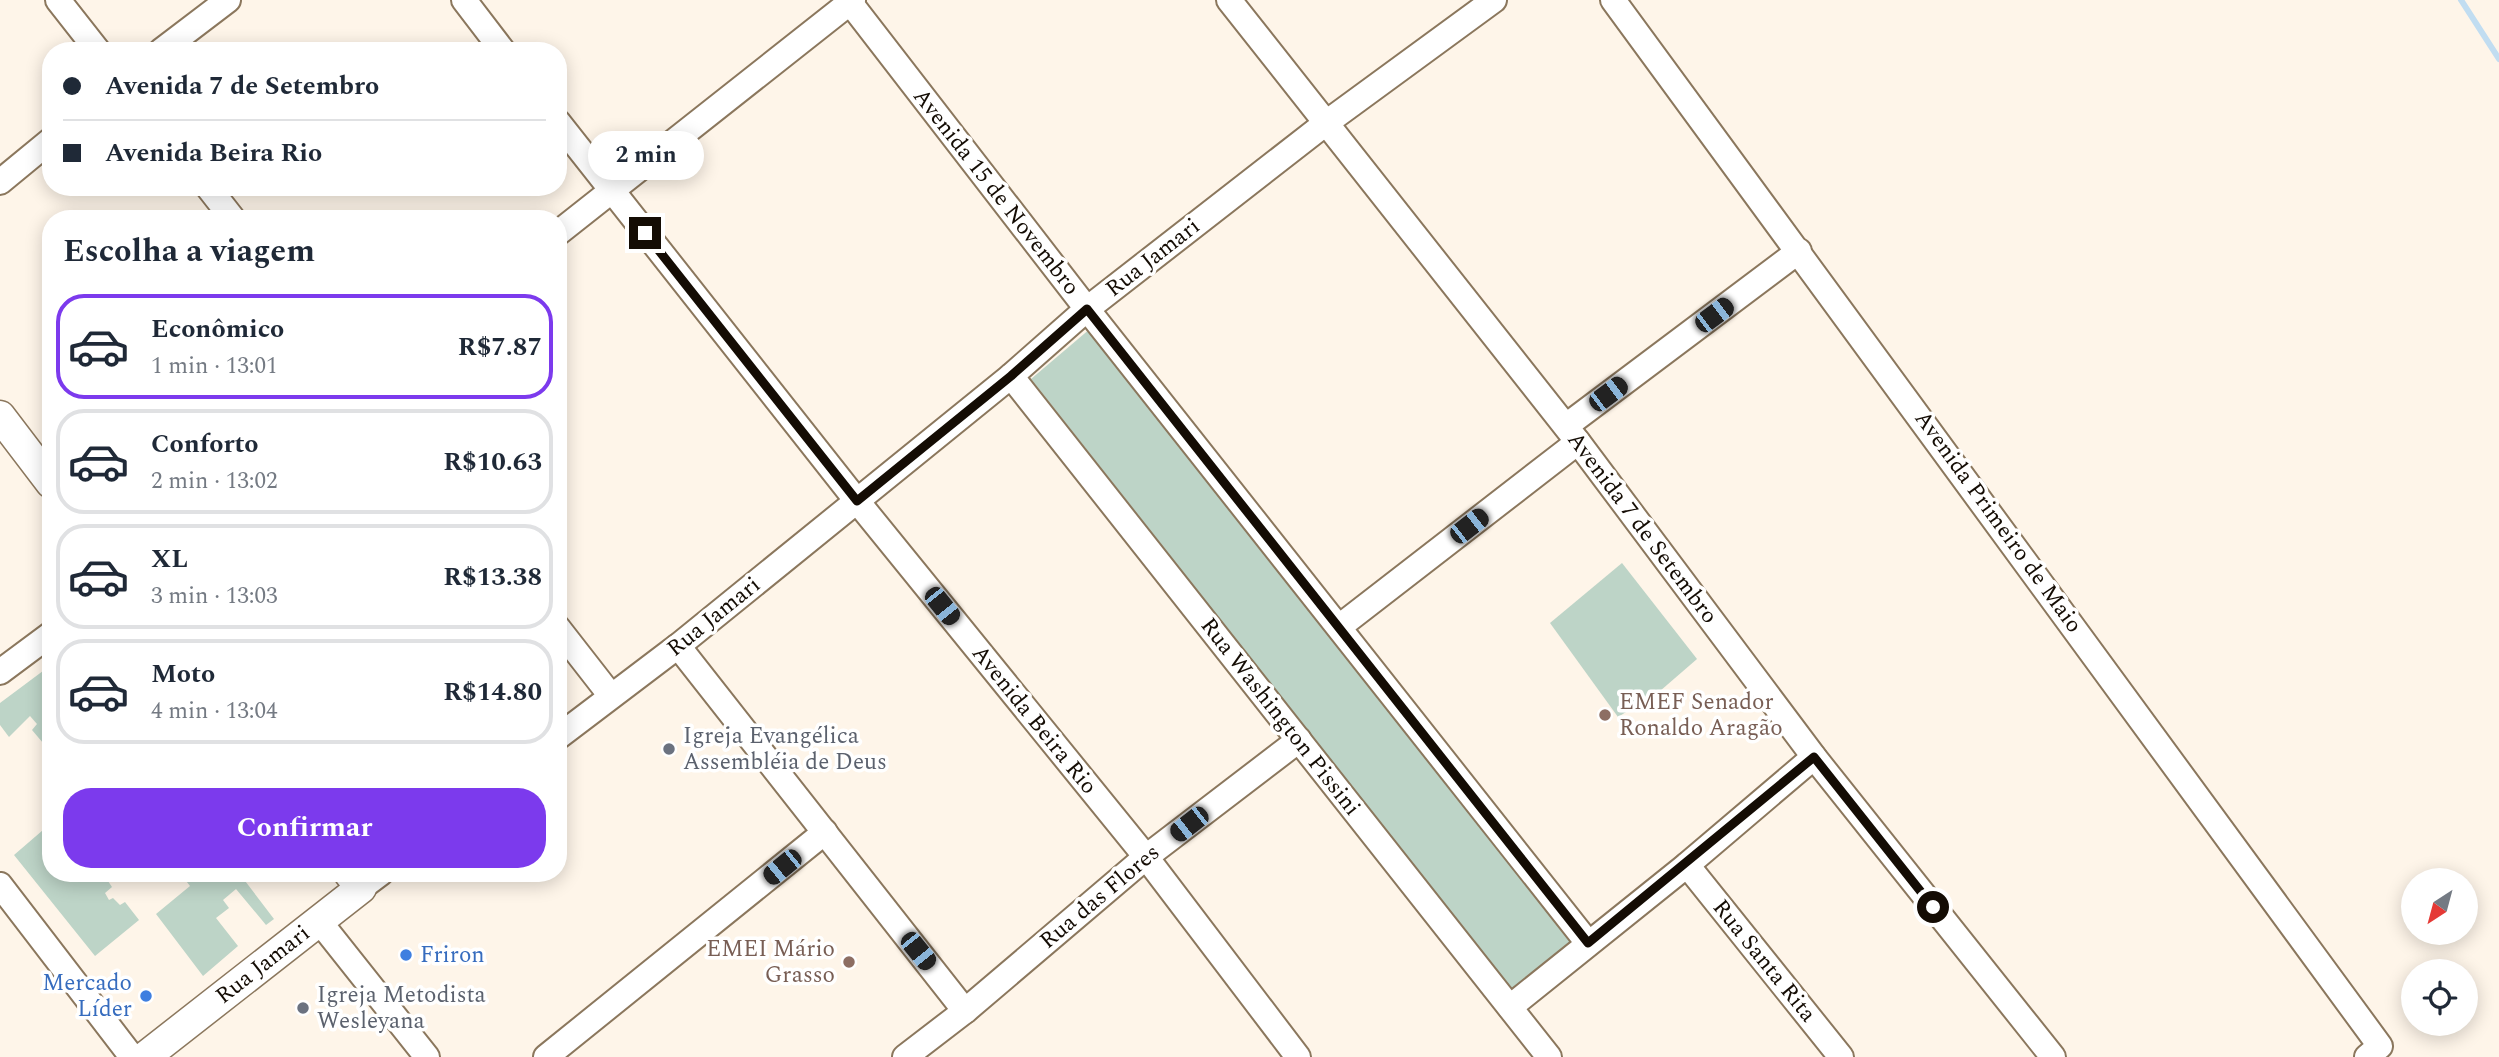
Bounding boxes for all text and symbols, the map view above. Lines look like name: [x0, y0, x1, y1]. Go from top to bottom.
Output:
text: Avenida 7 de Setembro: [105, 66, 379, 106]
street label: Avenida 15 de Novembro: [904, 81, 1088, 303]
callout: 2 min: [587, 132, 703, 180]
text: Avenida Beira Rio: [105, 133, 322, 173]
text: 2 min: [615, 138, 677, 173]
street label: Rua Jamari: [1098, 210, 1208, 306]
route end: [629, 217, 661, 249]
text: Escolha a viagem: [63, 227, 315, 276]
car: [1691, 294, 1738, 336]
text: Econômico: [151, 309, 284, 349]
icon: car: [67, 315, 130, 378]
text: R$7.87: [458, 327, 542, 367]
text: 1 min · 13:01: [151, 349, 278, 384]
car: [1585, 373, 1632, 415]
street label: Avenida Primeiro de Maio: [1905, 403, 2091, 641]
text: Conforto: [151, 424, 259, 464]
street label: Avenida 7 de Setembro: [1558, 424, 1726, 632]
icon: car: [67, 430, 130, 493]
text: R$10.63: [443, 442, 542, 482]
text: 2 min · 13:02: [151, 464, 278, 499]
car: [1446, 505, 1493, 547]
text: XL: [151, 539, 188, 579]
icon: car: [67, 545, 130, 608]
text: R$13.38: [443, 557, 542, 597]
street label: Rua Jamari: [660, 568, 768, 666]
text: 3 min · 13:03: [151, 579, 278, 614]
car: [921, 583, 964, 629]
street label: Rua Washington Pissini: [1191, 610, 1369, 824]
street label: Avenida Beira Rio: [963, 638, 1105, 802]
text: Moto: [151, 654, 215, 694]
icon: car: [67, 660, 130, 723]
text: R$14.80: [443, 672, 542, 712]
place label: EMEF Senador Ronaldo Aragão: [1619, 685, 1783, 746]
text: 4 min · 13:04: [151, 694, 278, 729]
marker: EMEF Senador Ronaldo Aragão: [1597, 707, 1613, 723]
place label: Igreja Evangélica Assembléia de Deus: [683, 719, 887, 780]
marker: Igreja Evangélica Assembléia de Deus: [661, 741, 677, 757]
button: Confirmar: [63, 788, 546, 868]
car: [1166, 803, 1213, 845]
street label: Rua das Flores: [1032, 836, 1168, 958]
car: [760, 846, 805, 888]
north arrow: [2401, 868, 2478, 945]
map controls: [2401, 868, 2478, 1036]
route start: [1917, 891, 1949, 923]
street label: Rua Santa Rita: [1703, 892, 1825, 1030]
street label: Rua Jamari: [208, 917, 318, 1013]
car: [897, 928, 940, 974]
place label: EMEI Mário Grasso: [706, 932, 835, 993]
place label: Friron: [420, 938, 485, 973]
marker: Friron: [398, 947, 414, 963]
marker: EMEI Mário Grasso: [841, 954, 857, 970]
button: locate: [2401, 959, 2478, 1036]
place label: Mercado Líder: [42, 966, 132, 1027]
place label: Igreja Metodista Wesleyana: [317, 978, 486, 1039]
marker: Mercado Líder: [138, 988, 154, 1004]
marker: Igreja Metodista Wesleyana: [295, 1000, 311, 1016]

